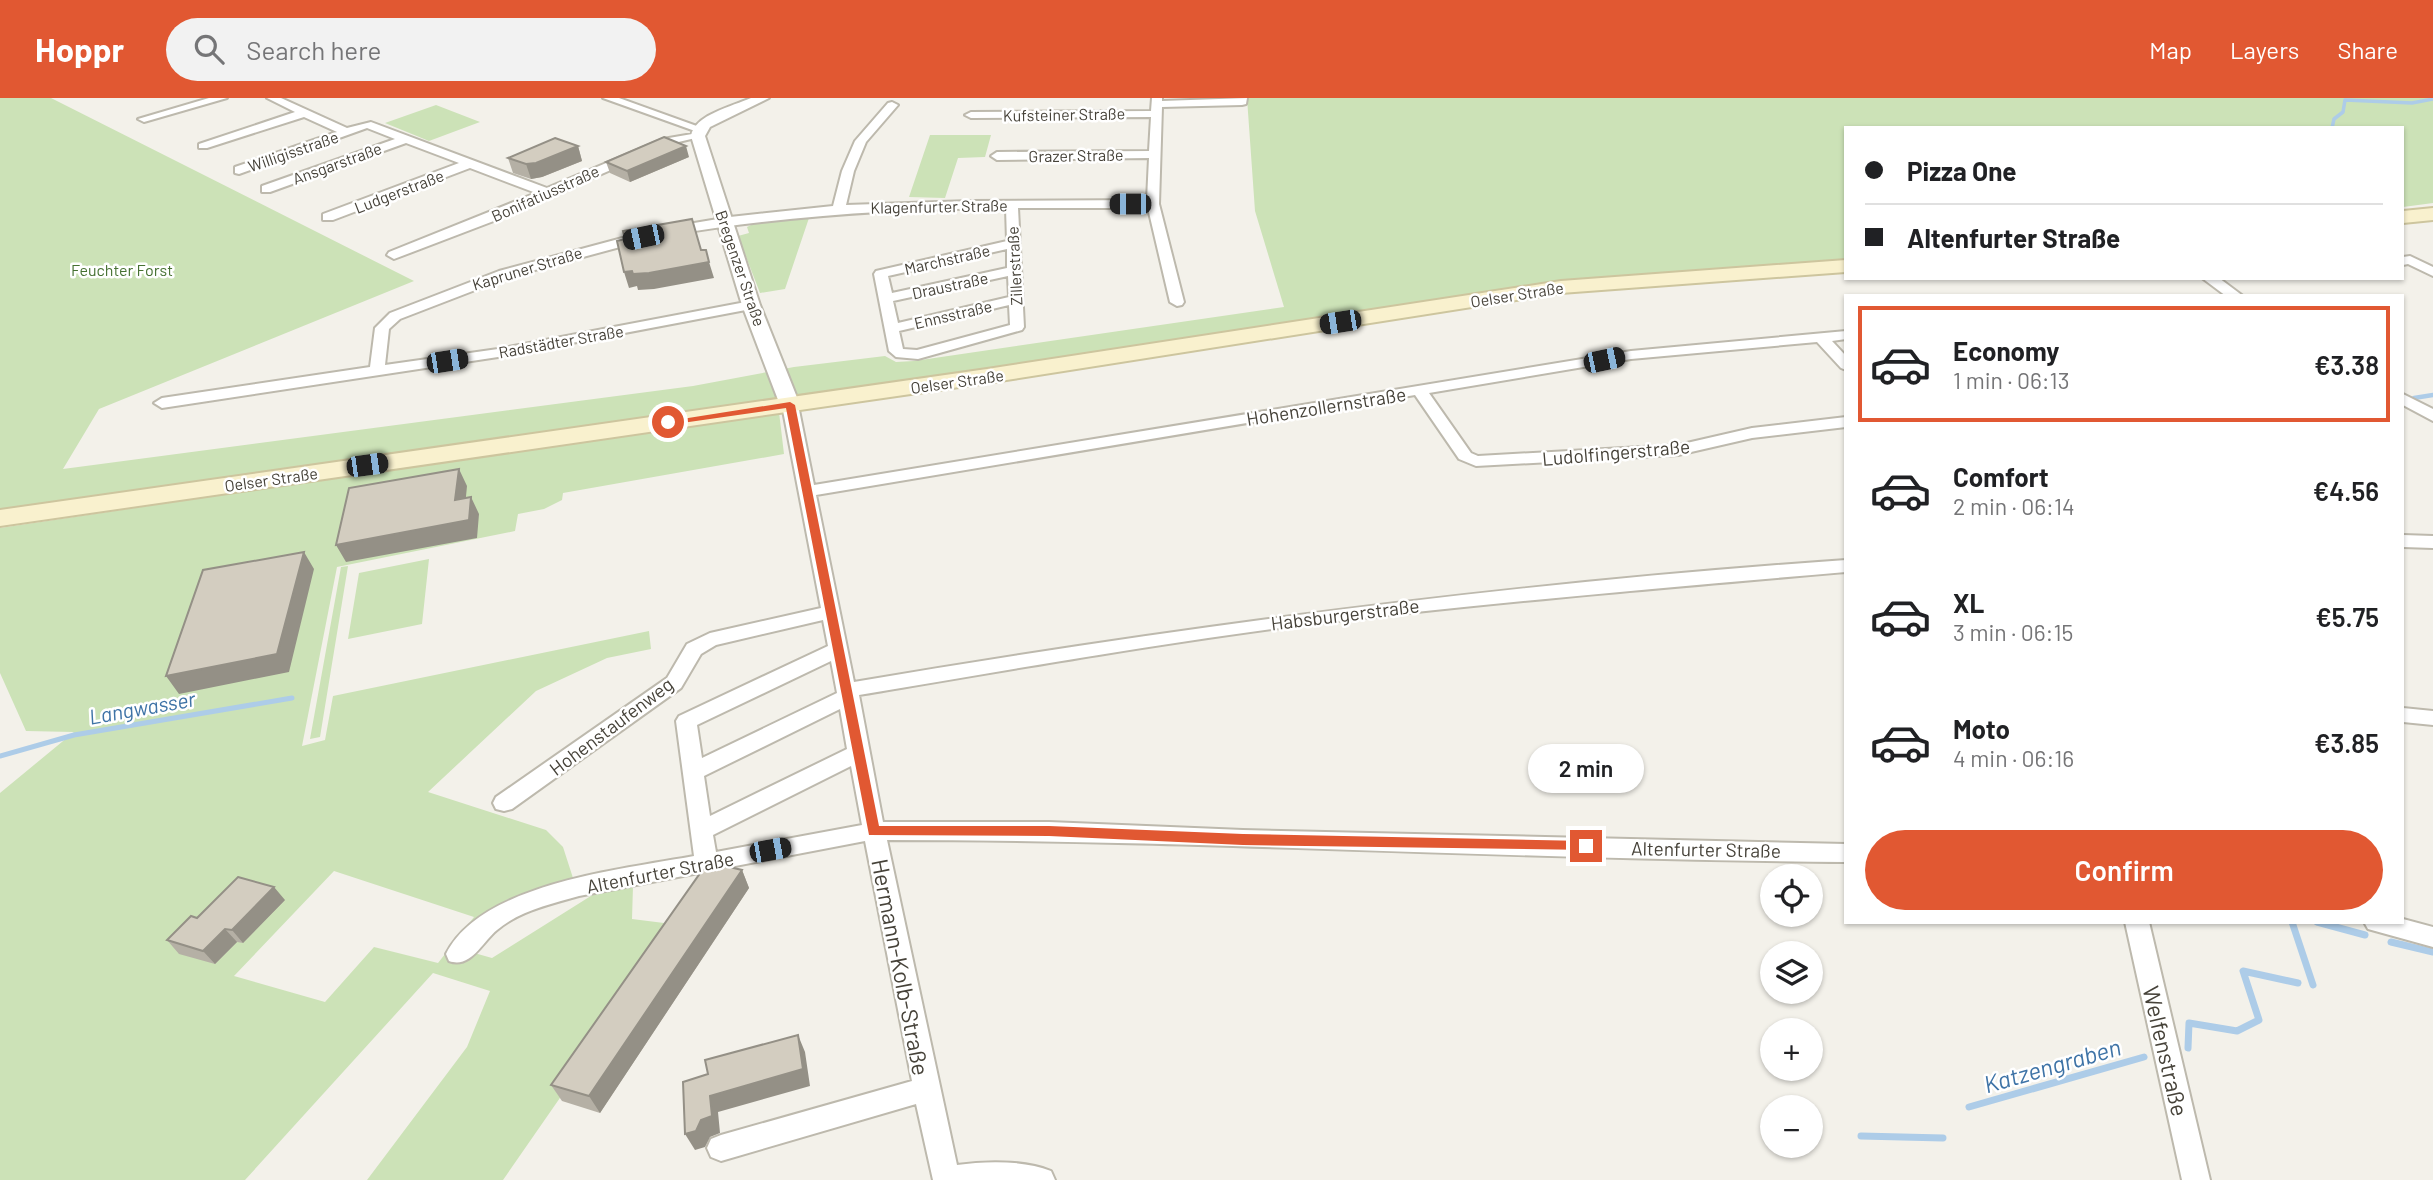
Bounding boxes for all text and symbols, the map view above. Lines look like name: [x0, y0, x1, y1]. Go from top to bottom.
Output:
search box: [166, 18, 656, 81]
text: Hoppr: [35, 29, 124, 69]
icon: search: [190, 30, 228, 68]
text: Search here: [246, 34, 381, 65]
text: Map: [2149, 35, 2192, 64]
text: Layers: [2230, 35, 2299, 64]
text: Share: [2337, 35, 2398, 64]
street label: Kufsteiner Straße: [1003, 103, 1125, 125]
street label: Willigisstraße: [245, 127, 341, 175]
street label: Ansgarstraße: [290, 138, 384, 188]
street label: Grazer Straße: [1028, 145, 1124, 165]
text: Pizza One: [1907, 155, 2017, 186]
street label: Bonifatiusstraße: [488, 161, 602, 225]
street label: Ludgerstraße: [352, 165, 446, 217]
car: [1110, 194, 1152, 215]
street label: Klagenfurter Straße: [870, 195, 1008, 217]
street label: Bregenzer Straße: [712, 208, 770, 328]
car: [621, 222, 666, 252]
text: Altenfurter Straße: [1907, 222, 2120, 253]
street label: Zillerstraße: [1002, 226, 1026, 306]
street label: Marchstraße: [902, 240, 992, 278]
street label: Kapruner Straße: [470, 242, 584, 294]
park label: Feuchter Forst: [71, 260, 173, 279]
street label: Draustraße: [910, 268, 990, 302]
street label: Oelser Straße: [1469, 277, 1565, 311]
street label: Ennsstraße: [912, 296, 994, 332]
car: [1318, 308, 1363, 336]
street label: Radstädter Straße: [497, 321, 625, 361]
icon: car: [1869, 333, 1932, 396]
text: Economy: [1953, 335, 2059, 366]
car: [1582, 345, 1627, 375]
car: [425, 347, 470, 375]
text: €3.38: [2314, 349, 2379, 380]
street label: Oelser Straße: [909, 365, 1005, 397]
text: 1 min · 06:13: [1953, 366, 2070, 394]
street label: Hohenzollernstraße: [1244, 382, 1408, 430]
route start: [652, 406, 684, 438]
street label: Ludolfingerstraße: [1541, 434, 1691, 470]
car: [345, 452, 390, 478]
icon: car: [1869, 459, 1932, 522]
text: Comfort: [1953, 461, 2049, 492]
street label: Oelser Straße: [223, 463, 319, 495]
text: €4.56: [2313, 475, 2379, 506]
text: 2 min · 06:14: [1953, 492, 2075, 520]
icon: car: [1869, 585, 1932, 648]
text: XL: [1953, 587, 1984, 618]
street label: Habsburgerstraße: [1269, 593, 1421, 635]
text: €5.75: [2315, 601, 2379, 632]
text: 3 min · 06:15: [1953, 618, 2073, 646]
street label: Hohenstaufenweg: [545, 672, 677, 780]
water label: Langwasser: [87, 685, 198, 729]
icon: car: [1869, 711, 1932, 774]
text: Moto: [1953, 713, 2010, 744]
text: €3.85: [2314, 727, 2379, 758]
callout: 2 min: [1528, 744, 1644, 794]
text: 4 min · 06:16: [1953, 744, 2074, 772]
text: 2 min: [1559, 754, 1613, 782]
route end: [1570, 830, 1602, 862]
button: Confirm: [1865, 830, 2383, 910]
car: [748, 836, 793, 864]
street label: Altenfurter Straße: [1631, 836, 1781, 862]
street label: Altenfurter Straße: [584, 846, 736, 898]
street label: Hermann-Kolb-Straße: [866, 856, 936, 1078]
map controls: [1760, 864, 1823, 1158]
button: locate: [1760, 864, 1823, 927]
button: layers: [1760, 941, 1823, 1004]
street label: Welfenstraße: [2137, 983, 2195, 1119]
button: +: [1760, 1018, 1823, 1081]
water label: Katzengraben: [1980, 1032, 2124, 1098]
button: −: [1760, 1095, 1823, 1158]

